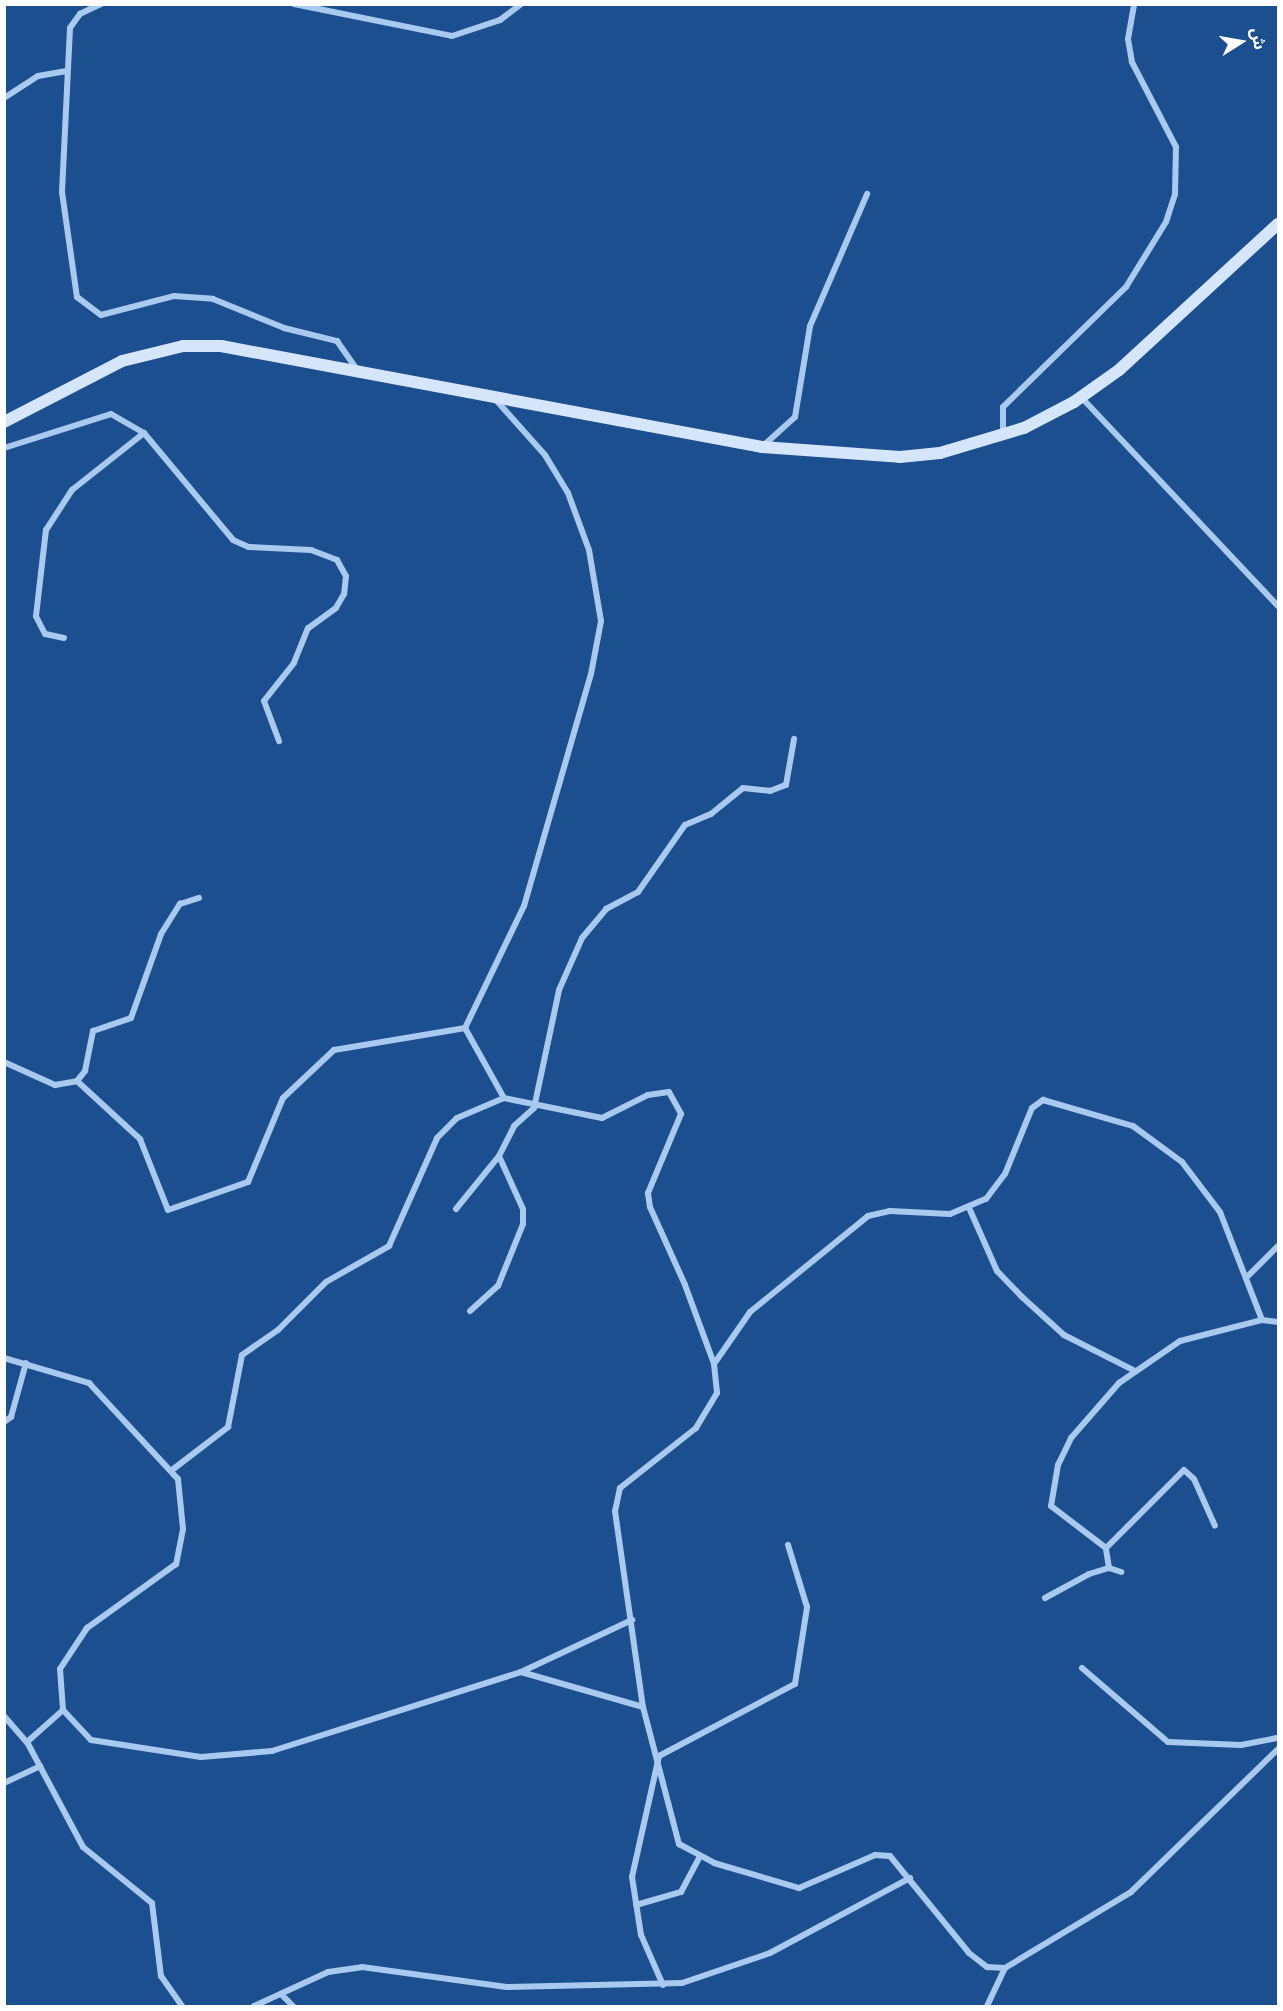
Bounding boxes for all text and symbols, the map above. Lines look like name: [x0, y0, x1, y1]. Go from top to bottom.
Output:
north arrow: [1211, 12, 1271, 72]
text: ش: [1245, 26, 1273, 52]

